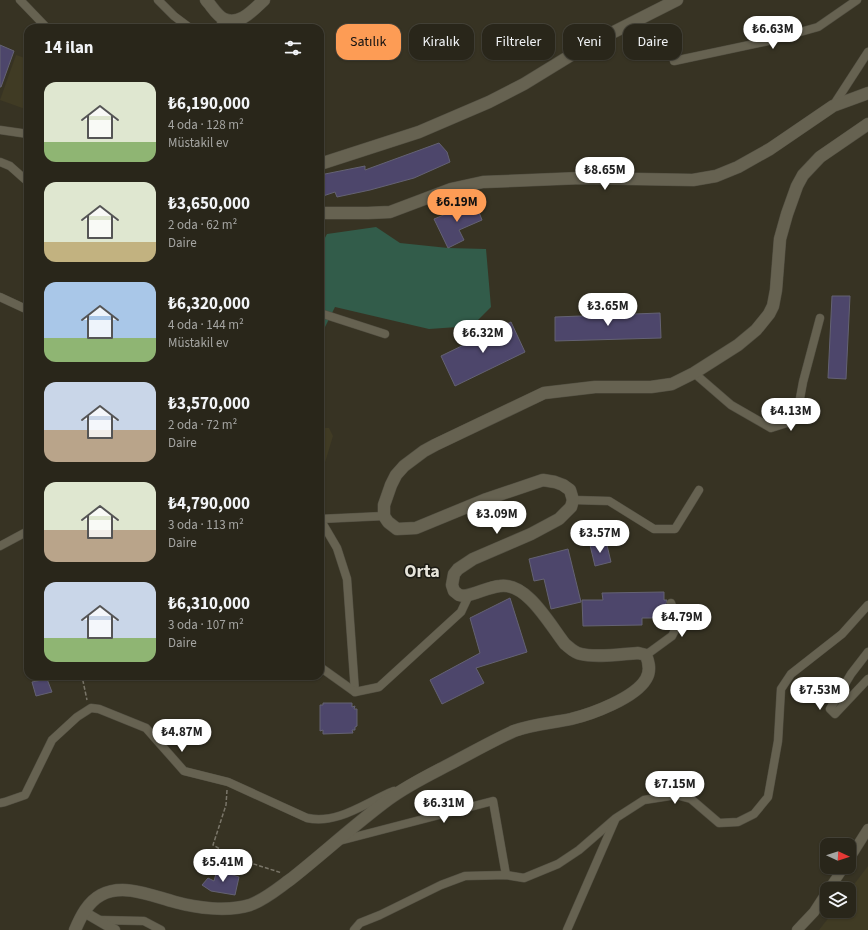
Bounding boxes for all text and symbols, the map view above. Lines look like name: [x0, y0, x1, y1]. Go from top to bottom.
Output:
pin: ₺6.63M: [740, 16, 806, 50]
text: ₺6.63M: [752, 20, 794, 38]
chip: Satılık: [336, 24, 401, 60]
chip: Kiralık: [409, 24, 474, 60]
chip: Filtreler: [482, 24, 555, 60]
chip: Yeni: [563, 24, 615, 60]
chip: Daire: [623, 24, 682, 60]
text: 14 ilan: [44, 36, 94, 60]
icon: filters: [282, 37, 304, 59]
text: ₺6,190,000: [168, 92, 250, 116]
icon: home: [76, 98, 124, 146]
text: 4 oda · 128 m²: [168, 116, 244, 134]
text: Müstakil ev: [168, 134, 229, 152]
pin: ₺8.65M: [572, 157, 638, 191]
text: ₺8.65M: [584, 161, 626, 179]
pin: ₺6.19M: [424, 189, 490, 223]
text: ₺3,650,000: [168, 192, 250, 216]
text: ₺6.19M: [436, 193, 478, 211]
icon: home: [76, 198, 124, 246]
text: 2 oda · 62 m²: [168, 216, 237, 234]
text: Daire: [168, 234, 197, 252]
text: ₺6,320,000: [168, 292, 250, 316]
pin: ₺3.65M: [575, 293, 641, 327]
text: ₺3.65M: [587, 297, 629, 315]
icon: home: [76, 298, 124, 346]
text: 4 oda · 144 m²: [168, 316, 244, 334]
pin: ₺6.32M: [450, 320, 516, 354]
text: ₺6.32M: [462, 324, 504, 342]
text: Müstakil ev: [168, 334, 229, 352]
text: ₺3,570,000: [168, 392, 250, 416]
icon: home: [76, 398, 124, 446]
pin: ₺4.13M: [758, 398, 824, 432]
text: ₺4.13M: [770, 402, 812, 420]
text: 2 oda · 72 m²: [168, 416, 237, 434]
text: Daire: [168, 434, 197, 452]
text: ₺4,790,000: [168, 492, 250, 516]
icon: home: [76, 498, 124, 546]
pin: ₺3.09M: [464, 501, 530, 535]
text: ₺3.09M: [476, 505, 518, 523]
text: 3 oda · 113 m²: [168, 516, 244, 534]
pin: ₺3.57M: [567, 520, 633, 554]
text: ₺3.57M: [579, 524, 621, 542]
text: Daire: [168, 534, 197, 552]
district label: Orta: [404, 559, 440, 584]
text: ₺6,310,000: [168, 592, 250, 616]
icon: home: [76, 598, 124, 646]
pin: ₺4.79M: [649, 604, 715, 638]
text: ₺4.79M: [661, 608, 703, 626]
text: 3 oda · 107 m²: [168, 616, 244, 634]
text: Daire: [168, 634, 197, 652]
pin: ₺7.53M: [787, 677, 853, 711]
text: ₺7.53M: [799, 681, 841, 699]
pin: ₺4.87M: [149, 719, 215, 753]
text: ₺4.87M: [161, 723, 203, 741]
pin: ₺7.15M: [642, 771, 708, 805]
text: ₺7.15M: [654, 775, 696, 793]
pin: ₺6.31M: [411, 790, 477, 824]
text: ₺6.31M: [423, 794, 465, 812]
north arrow: [820, 838, 856, 874]
map controls: [820, 838, 856, 918]
pin: ₺5.41M: [190, 849, 256, 883]
text: ₺5.41M: [202, 853, 244, 871]
button: layers: [820, 882, 856, 918]

